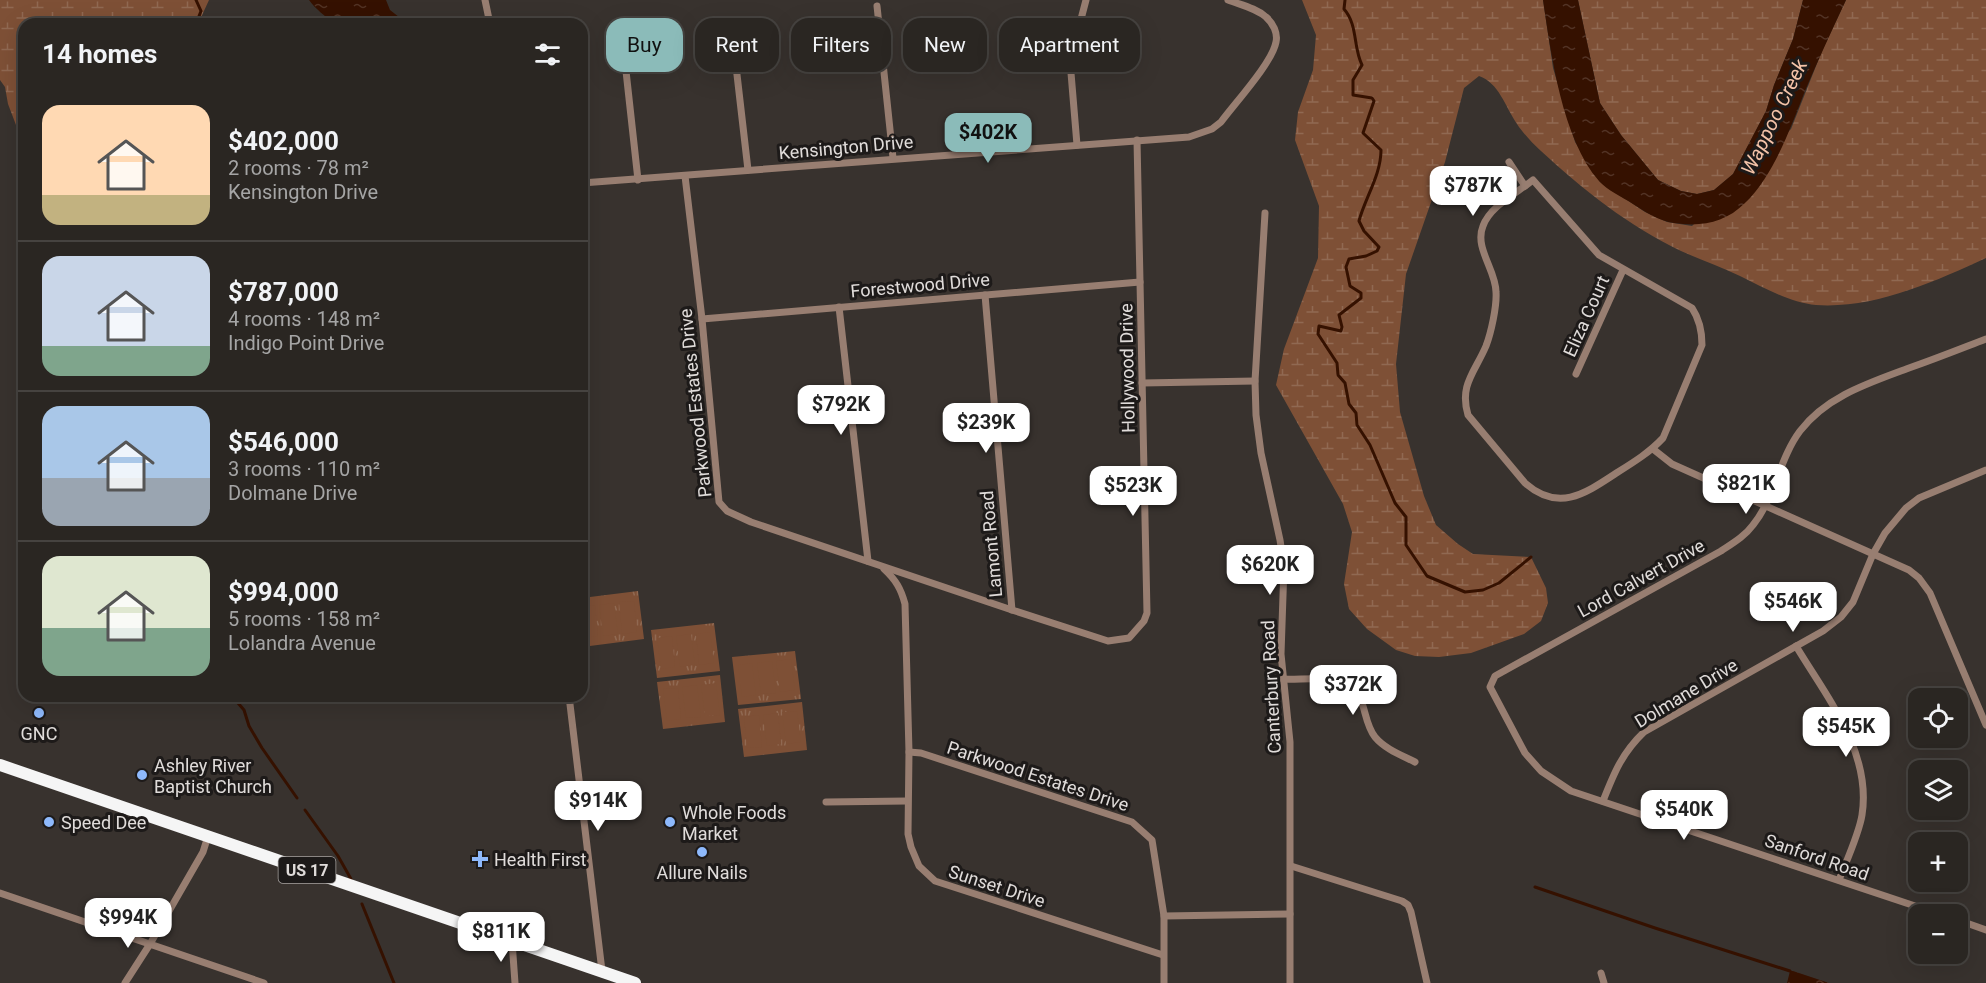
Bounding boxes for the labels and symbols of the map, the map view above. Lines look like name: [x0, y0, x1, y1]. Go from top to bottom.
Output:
water label: Wappoo Creek: [1736, 54, 1813, 179]
pin: $402K: [946, 113, 1030, 164]
street label: Kensington Drive: [778, 131, 914, 163]
pin: $787K: [1431, 166, 1515, 217]
street label: Forestwood Drive: [849, 268, 991, 302]
street label: Eliza Court: [1559, 272, 1613, 360]
street label: Hollywood Drive: [1115, 303, 1139, 433]
street label: Parkwood Estates Drive: [675, 308, 715, 498]
pin: $792K: [799, 385, 883, 436]
pin: $239K: [944, 403, 1028, 454]
pin: $821K: [1704, 464, 1788, 515]
pin: $523K: [1091, 466, 1175, 517]
street label: Lamont Road: [976, 490, 1006, 598]
street label: Lord Calvert Drive: [1574, 534, 1708, 622]
pin: $620K: [1228, 545, 1312, 596]
pin: $546K: [1751, 582, 1835, 633]
street label: Canterbury Road: [1257, 620, 1285, 754]
street label: Dolmane Drive: [1631, 654, 1741, 732]
pin: $372K: [1311, 665, 1395, 716]
marker: GNC: [32, 706, 46, 720]
pin: $545K: [1804, 707, 1888, 758]
place label: GNC: [21, 723, 57, 744]
street label: Parkwood Estates Drive: [945, 737, 1131, 815]
place label: Ashley River Baptist Church: [154, 755, 272, 797]
marker: Ashley River Baptist Church: [135, 768, 149, 782]
pin: $914K: [556, 781, 640, 832]
pin: $540K: [1642, 790, 1726, 841]
place label: Whole Foods Market: [682, 802, 786, 844]
place label: Speed Dee: [61, 812, 146, 833]
marker: Speed Dee: [42, 815, 56, 829]
marker: Whole Foods Market: [663, 815, 677, 829]
street label: Sanford Road: [1762, 829, 1872, 885]
marker: Allure Nails: [695, 845, 709, 859]
place label: Health First: [494, 849, 587, 870]
marker: Health First: [471, 850, 489, 868]
road number: US 17: [278, 857, 336, 883]
street label: Sunset Drive: [946, 861, 1048, 911]
place label: Allure Nails: [656, 862, 748, 883]
pin: $994K: [86, 898, 170, 949]
pin: $811K: [459, 912, 543, 963]

